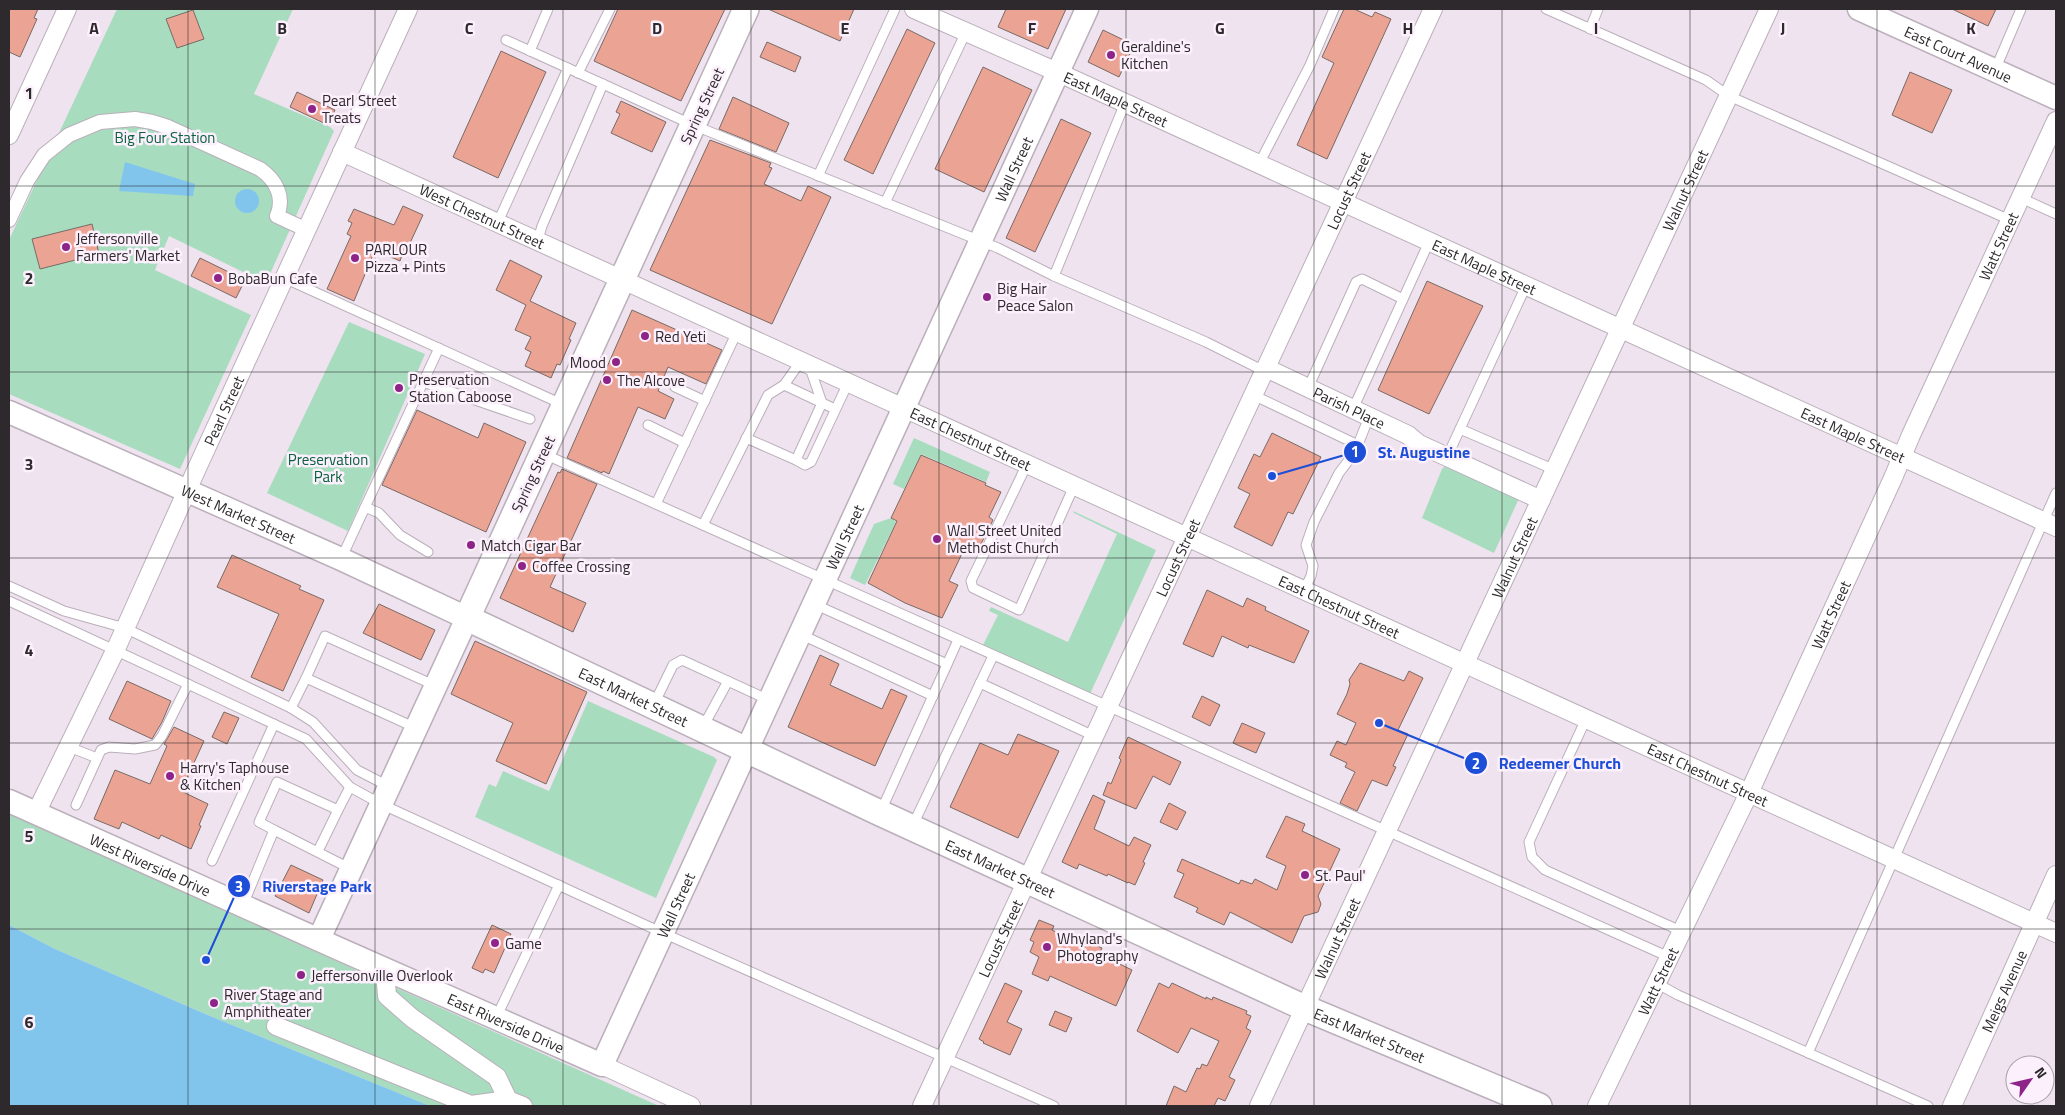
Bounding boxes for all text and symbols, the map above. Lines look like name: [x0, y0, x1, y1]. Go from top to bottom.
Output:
text: A: [89, 16, 99, 40]
text: B: [277, 16, 287, 40]
text: C: [465, 16, 474, 40]
text: D: [652, 16, 662, 40]
text: E: [841, 16, 850, 40]
text: F: [1028, 16, 1037, 40]
text: G: [1215, 16, 1225, 40]
text: H: [1403, 16, 1413, 40]
text: I: [1594, 16, 1598, 40]
text: J: [1781, 16, 1785, 40]
text: K: [1966, 16, 1976, 40]
street label: East Court Avenue: [1901, 20, 2016, 88]
place label: Geraldine's Kitchen: [1121, 35, 1191, 75]
marker: Geraldine's Kitchen: [1105, 49, 1117, 61]
street label: Spring Street: [674, 63, 730, 148]
street label: East Maple Street: [1060, 65, 1173, 133]
text: 1: [25, 81, 33, 105]
place label: Pearl Street Treats: [322, 89, 397, 129]
marker: Pearl Street Treats: [306, 103, 318, 115]
park label: Big Four Station: [115, 126, 215, 149]
street label: Wall Street: [989, 132, 1039, 205]
street label: Walnut Street: [1656, 145, 1714, 235]
street label: Locust Street: [1320, 147, 1377, 233]
street label: West Chestnut Street: [416, 177, 549, 255]
street label: Watt Street: [1972, 207, 2024, 284]
place label: Jeffersonville Farmers' Market: [76, 227, 181, 267]
street label: East Maple Street: [1429, 233, 1541, 301]
place label: PARLOUR Pizza + Pints: [365, 238, 446, 278]
marker: Jeffersonville Farmers' Market: [60, 241, 72, 253]
marker: PARLOUR Pizza + Pints: [349, 252, 361, 264]
text: 2: [25, 266, 33, 290]
place label: BobaBun Cafe: [228, 267, 317, 290]
marker: BobaBun Cafe: [212, 272, 224, 284]
place label: Big Hair Peace Salon: [997, 277, 1073, 317]
marker: Big Hair Peace Salon: [981, 291, 993, 303]
place label: Red Yeti: [655, 325, 706, 348]
marker: Red Yeti: [639, 330, 651, 342]
place label: Mood: [570, 351, 606, 374]
marker: Mood: [610, 356, 622, 368]
place label: Preservation Station Caboose: [409, 368, 512, 408]
place label: The Alcove: [617, 369, 685, 392]
street label: Pearl Street: [197, 371, 250, 449]
marker: The Alcove: [601, 374, 613, 386]
street label: Parish Place: [1309, 380, 1389, 434]
marker: Preservation Station Caboose: [393, 382, 405, 394]
street label: East Chestnut Street: [907, 401, 1036, 476]
street label: East Maple Street: [1797, 401, 1910, 469]
street label: Spring Street: [505, 431, 561, 516]
callout: St. Augustine: [1343, 436, 1480, 467]
text: 1: [1351, 440, 1359, 463]
text: St. Augustine: [1378, 440, 1470, 464]
park label: Preservation Park: [288, 448, 368, 488]
text: 3: [25, 452, 33, 476]
street label: West Market Street: [177, 478, 300, 549]
street label: Wall Street: [819, 500, 870, 574]
street label: Walnut Street: [1485, 512, 1543, 602]
street label: Locust Street: [1149, 514, 1206, 600]
place label: Wall Street United Methodist Church: [947, 519, 1062, 559]
marker: Wall Street United Methodist Church: [931, 533, 943, 545]
place label: Match Cigar Bar: [481, 534, 581, 557]
marker: Match Cigar Bar: [465, 539, 477, 551]
place label: Coffee Crossing: [532, 555, 631, 578]
marker: Coffee Crossing: [516, 560, 528, 572]
street label: East Chestnut Street: [1275, 569, 1404, 644]
street label: Watt Street: [1805, 576, 1856, 653]
text: 4: [25, 638, 34, 662]
street label: East Market Street: [575, 661, 693, 733]
street label: East Chestnut Street: [1644, 737, 1773, 812]
callout: Redeemer Church: [1464, 748, 1631, 779]
text: Redeemer Church: [1499, 751, 1621, 775]
text: 2: [1472, 752, 1480, 775]
place label: Harry's Taphouse & Kitchen: [180, 756, 289, 796]
marker: Harry's Taphouse & Kitchen: [164, 770, 176, 782]
text: 5: [25, 824, 34, 848]
street label: West Riverside Drive: [86, 827, 215, 902]
street label: East Market Street: [942, 833, 1060, 904]
place label: St. Paul': [1315, 864, 1366, 887]
street label: Wall Street: [650, 868, 701, 942]
marker: St. Paul': [1299, 869, 1311, 881]
callout: Riverstage Park: [227, 871, 381, 902]
text: Riverstage Park: [262, 874, 373, 898]
text: 3: [235, 875, 243, 898]
street label: Walnut Street: [1308, 893, 1366, 983]
street label: Locust Street: [972, 895, 1029, 981]
place label: Whyland's Photography: [1057, 927, 1139, 967]
place label: Game: [505, 932, 542, 955]
marker: Game: [489, 937, 501, 949]
marker: Whyland's Photography: [1041, 941, 1053, 953]
street label: Watt Street: [1631, 942, 1684, 1019]
street label: Meigs Avenue: [1975, 946, 2032, 1036]
place label: Jeffersonville Overlook: [311, 964, 453, 987]
marker: Jeffersonville Overlook: [295, 969, 307, 981]
place label: River Stage and Amphitheater: [224, 983, 323, 1023]
street label: East Riverside Drive: [444, 987, 568, 1059]
marker: River Stage and Amphitheater: [208, 997, 220, 1009]
street label: East Market Street: [1310, 1001, 1429, 1069]
text: 6: [25, 1010, 34, 1034]
north arrow: [2005, 1055, 2055, 1105]
text: N: [2030, 1063, 2053, 1082]

